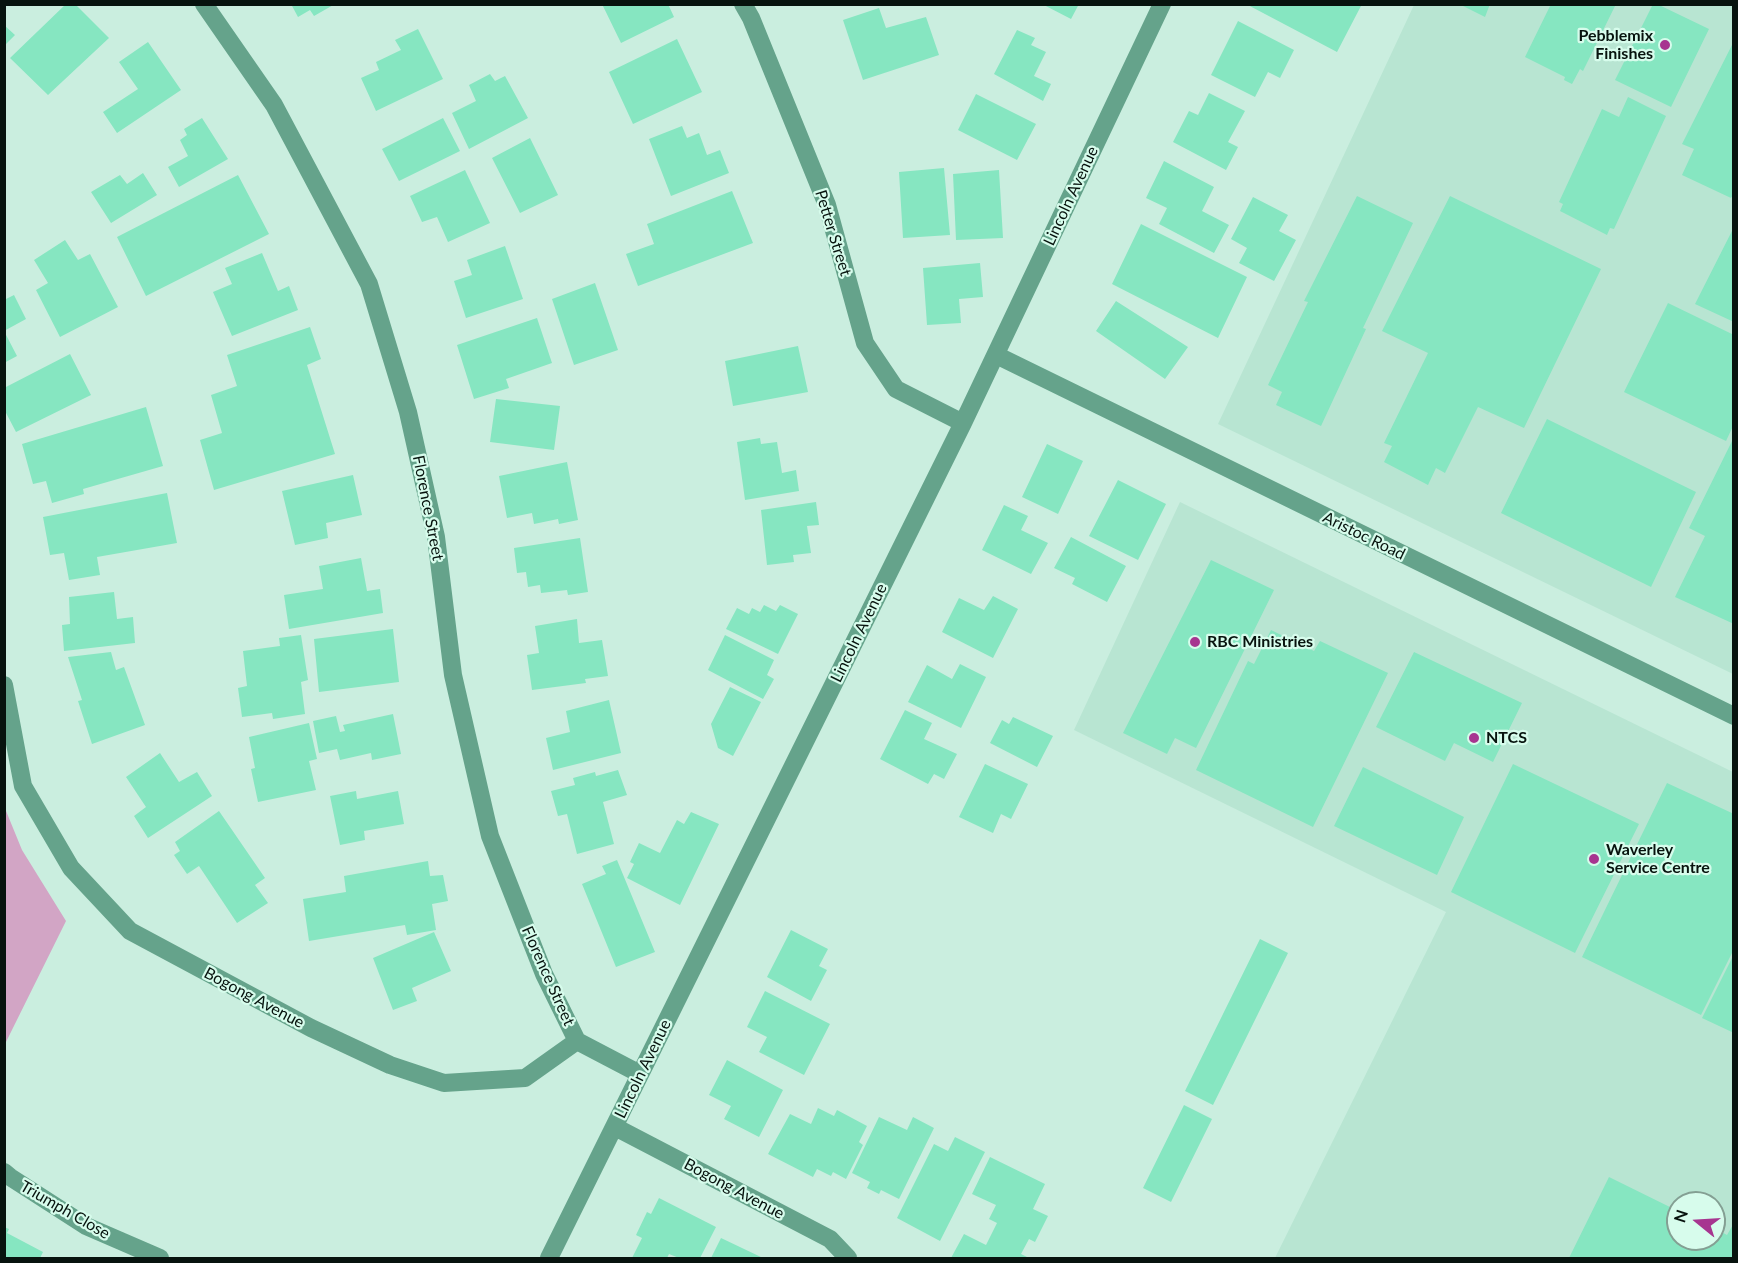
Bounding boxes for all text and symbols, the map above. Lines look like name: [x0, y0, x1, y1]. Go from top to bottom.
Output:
place label: Pebblemix Finishes: [1578, 26, 1653, 64]
marker: Pebblemix Finishes: [1658, 38, 1672, 52]
street label: Lincoln Avenue: [1040, 143, 1102, 249]
street label: Petter Street: [811, 188, 855, 278]
street label: Florence Street: [408, 454, 448, 562]
street label: Aristoc Road: [1320, 508, 1408, 564]
street label: Lincoln Avenue: [827, 581, 891, 685]
place label: RBC Ministries: [1207, 632, 1313, 652]
marker: RBC Ministries: [1188, 635, 1202, 649]
place label: NTCS: [1486, 728, 1527, 748]
marker: NTCS: [1467, 731, 1481, 745]
place label: Waverley Service Centre: [1606, 840, 1710, 878]
marker: Waverley Service Centre: [1587, 852, 1601, 866]
street label: Florence Street: [518, 923, 578, 1029]
street label: Bogong Avenue: [201, 964, 307, 1032]
street label: Lincoln Avenue: [611, 1017, 675, 1121]
street label: Bogong Avenue: [681, 1155, 787, 1223]
street label: Triumph Close: [17, 1177, 113, 1243]
north arrow: [1666, 1191, 1726, 1251]
text: N: [1669, 1207, 1691, 1225]

